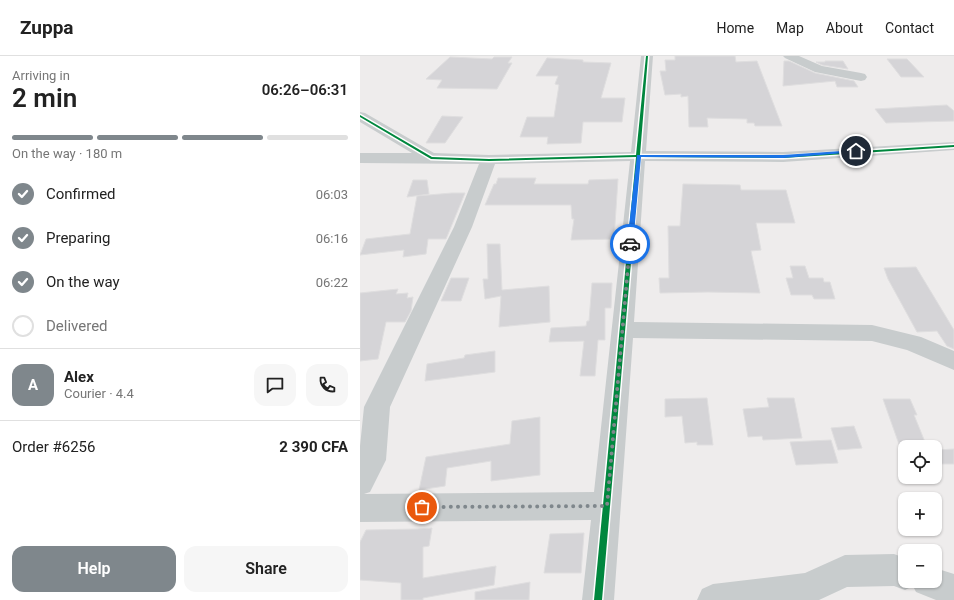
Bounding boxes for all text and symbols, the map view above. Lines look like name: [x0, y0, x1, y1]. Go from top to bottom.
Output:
text: Zuppa: [20, 16, 74, 39]
text: Home: [716, 20, 754, 36]
text: Map: [776, 20, 804, 36]
text: About: [826, 20, 863, 36]
text: Contact: [885, 20, 934, 36]
text: Arriving in: [12, 68, 70, 83]
text: 06:26–06:31: [262, 81, 348, 99]
text: 2 min: [12, 83, 77, 113]
pin: [839, 134, 873, 168]
icon: home: [845, 140, 867, 162]
text: On the way · 180 m: [12, 146, 122, 161]
icon: check: [12, 183, 34, 205]
text: Confirmed: [46, 185, 116, 203]
text: 06:03: [316, 187, 348, 202]
courier: [610, 224, 650, 264]
icon: check: [12, 227, 34, 249]
text: Preparing: [46, 229, 110, 247]
text: 06:16: [316, 231, 348, 246]
icon: car: [619, 233, 641, 255]
icon: check: [12, 271, 34, 293]
text: On the way: [46, 273, 120, 291]
text: 06:22: [316, 275, 348, 290]
text: Delivered: [46, 317, 108, 335]
button: chat: [254, 364, 296, 406]
button: phone: [306, 364, 348, 406]
text: Alex: [64, 368, 94, 386]
text: A: [28, 376, 38, 394]
text: Courier · 4.4: [64, 386, 134, 401]
text: Order #6256: [12, 438, 95, 456]
text: 2 390 CFA: [279, 438, 348, 456]
map controls: [898, 440, 942, 588]
button: locate: [898, 440, 942, 484]
pin: [405, 490, 439, 524]
button: +: [898, 492, 942, 536]
icon: bag: [411, 496, 433, 518]
button: −: [898, 544, 942, 588]
button: Help: [12, 546, 176, 592]
button: Share: [184, 546, 348, 592]

